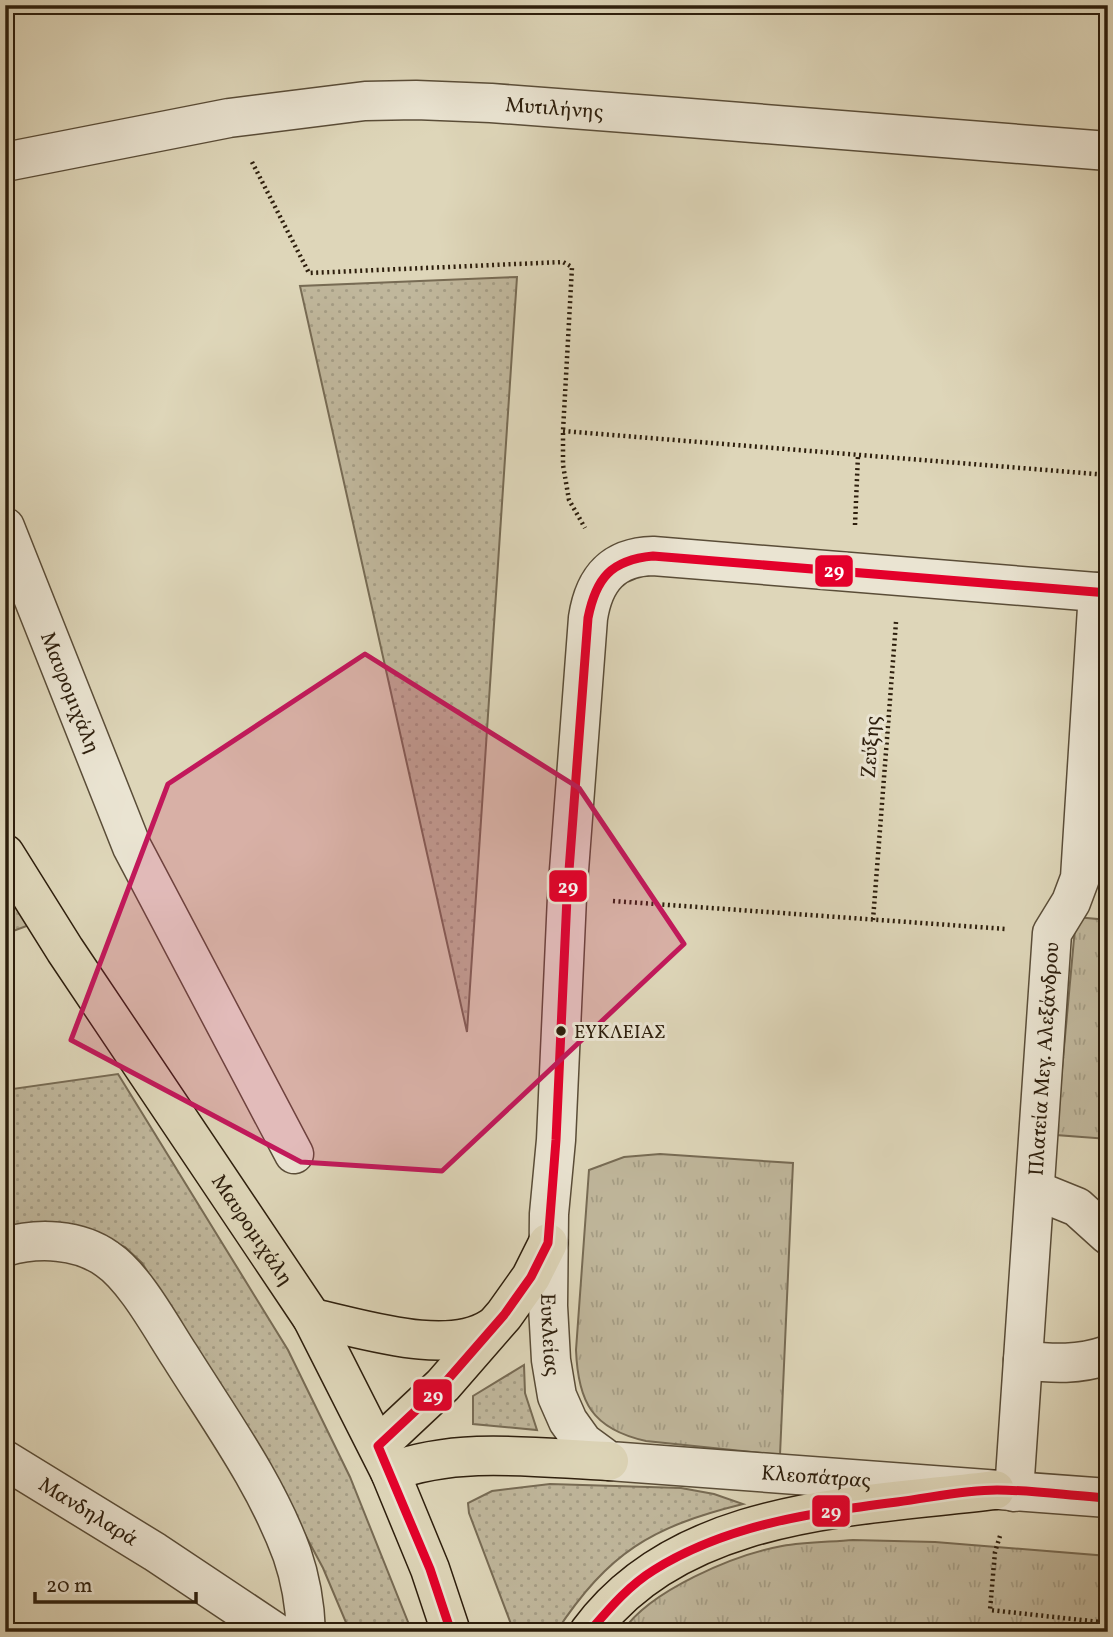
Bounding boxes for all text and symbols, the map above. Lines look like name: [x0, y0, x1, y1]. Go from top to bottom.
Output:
street label: Μυτιλήνης: [504, 91, 604, 127]
line badge: 29: [814, 554, 854, 588]
text: 29: [824, 559, 844, 585]
street label: Μαυρομιχάλη: [32, 628, 106, 758]
street label: Ζεύξης: [855, 715, 888, 779]
line badge: 29: [548, 869, 588, 903]
text: 29: [558, 875, 578, 901]
street label: Πλατεία Μεγ. Αλεξάνδρου: [1023, 941, 1067, 1177]
place label: ΕΥΚΛΕΙΑΣ: [574, 1020, 666, 1046]
marker: ΕΥΚΛΕΙΑΣ: [554, 1024, 568, 1038]
street label: Μαυρομιχάλη: [204, 1169, 299, 1292]
street label: Ευκλείας: [532, 1293, 566, 1378]
line badge: 29: [412, 1378, 453, 1412]
text: 29: [423, 1384, 443, 1410]
street label: Κλεοπάτρας: [760, 1459, 872, 1496]
street label: Μανδηλαρά: [32, 1471, 143, 1554]
line badge: 29: [811, 1494, 851, 1528]
text: 29: [821, 1500, 841, 1526]
scale bar: [35, 1560, 196, 1604]
text: 20 m: [46, 1572, 92, 1601]

